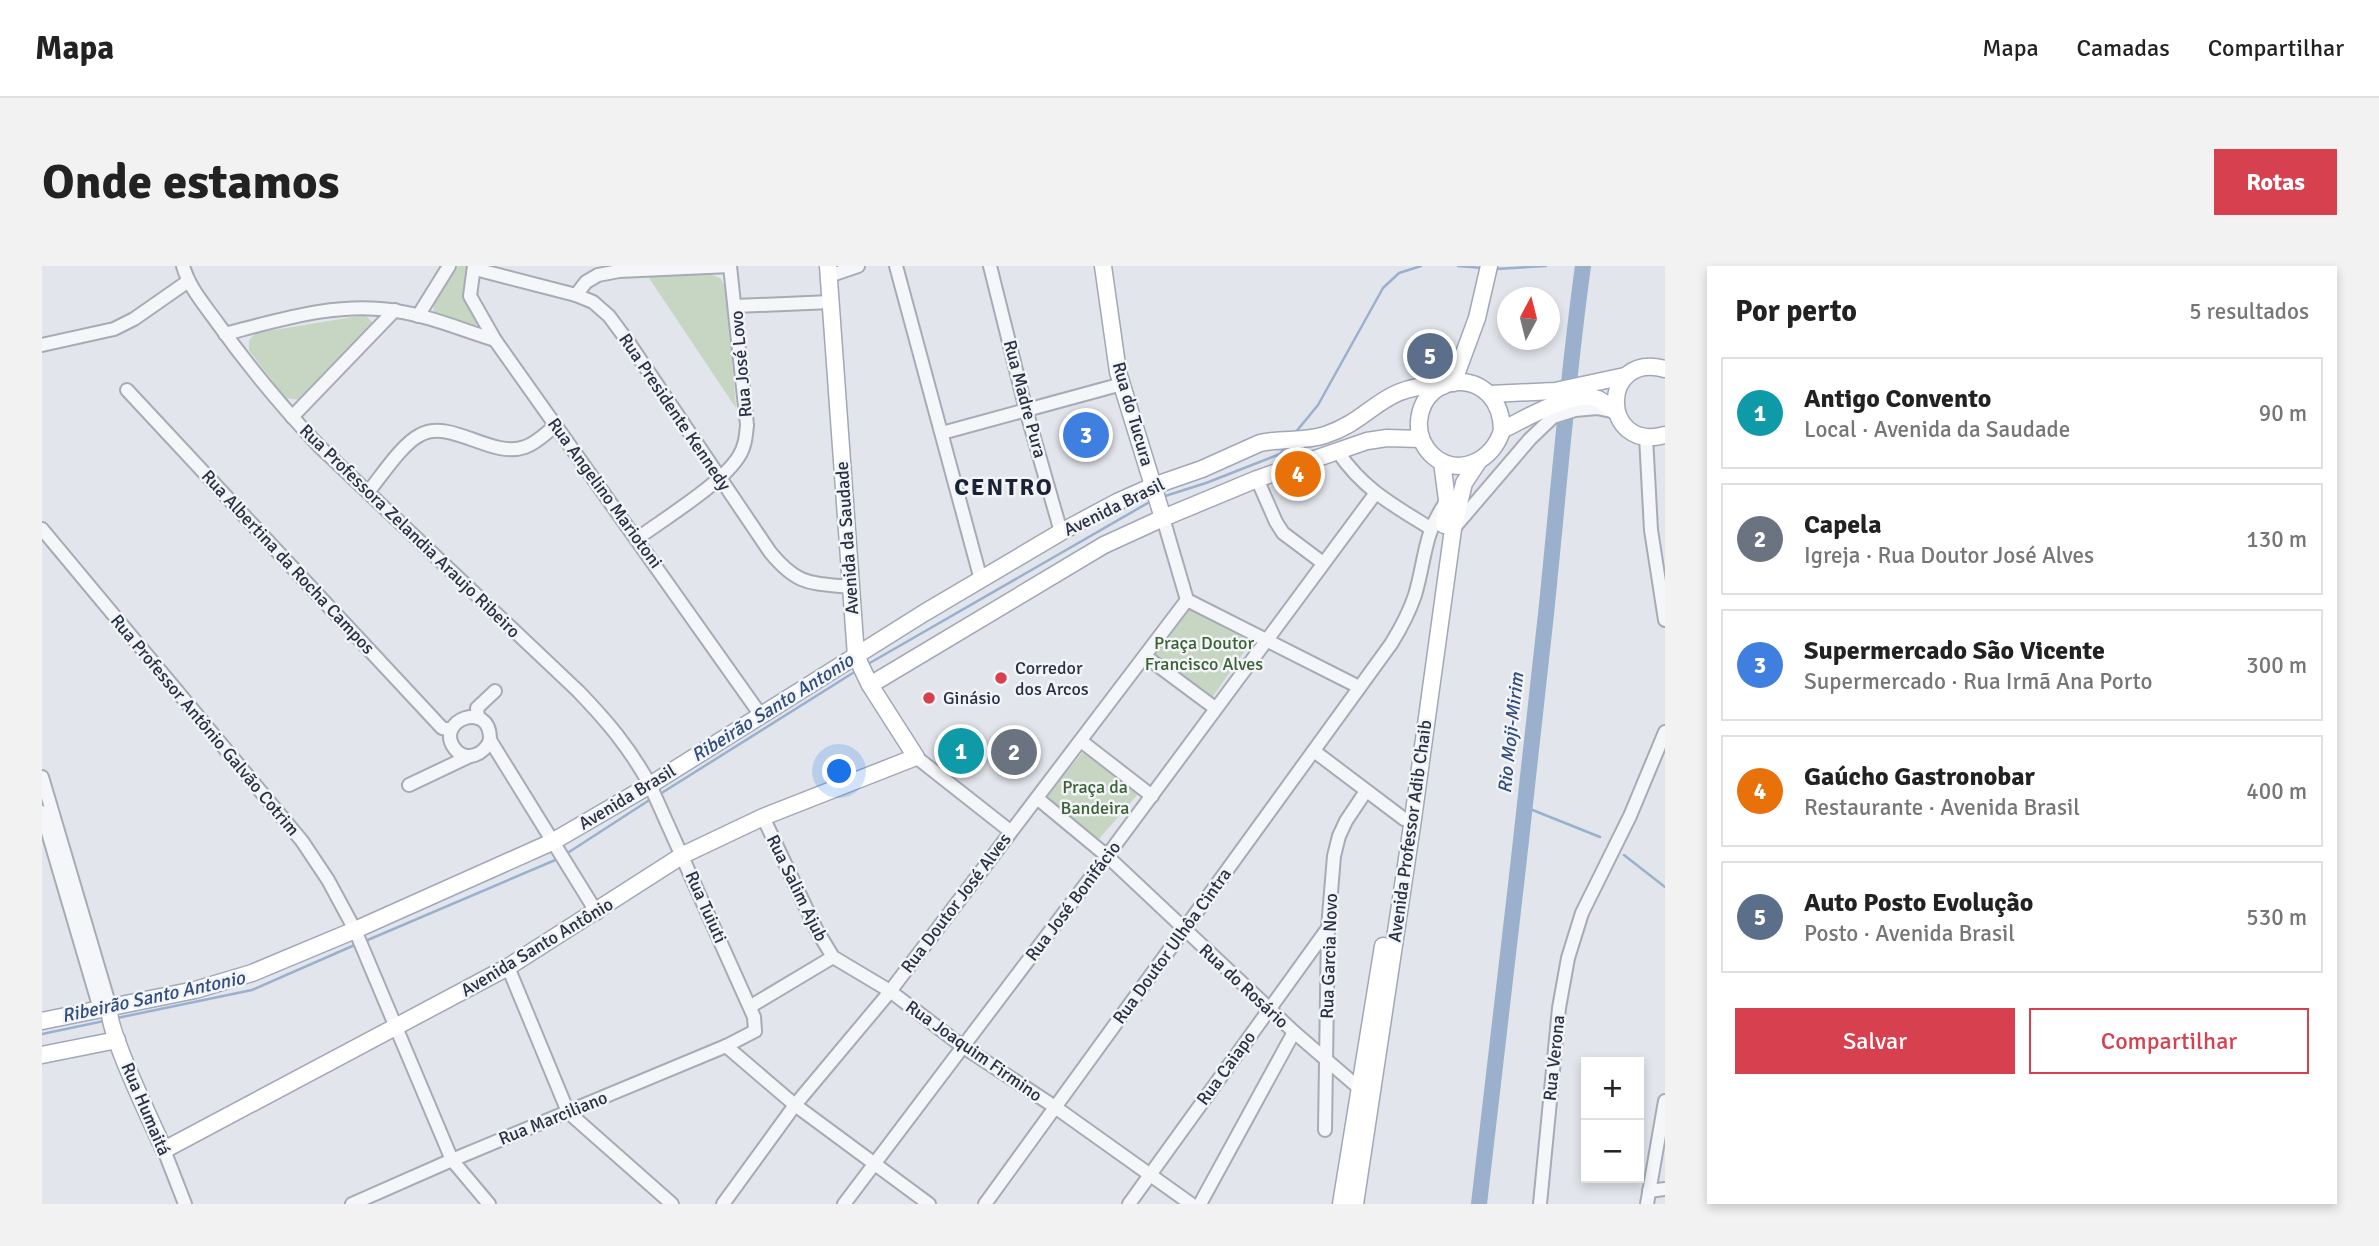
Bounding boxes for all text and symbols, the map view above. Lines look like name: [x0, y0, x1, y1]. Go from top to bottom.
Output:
text: Mapa: [35, 28, 114, 69]
text: Mapa: [1982, 33, 2039, 63]
text: Camadas: [2077, 33, 2170, 63]
text: Compartilhar: [2208, 33, 2344, 63]
button: Rotas: [2214, 149, 2337, 215]
text: Onde estamos: [42, 152, 339, 212]
north arrow: [1497, 287, 1560, 350]
text: Por perto: [1735, 293, 1857, 330]
text: 5 resultados: [2189, 297, 2309, 326]
street label: Rua José Lovo: [725, 310, 757, 418]
street label: Rua Presidente Kennedy: [614, 329, 736, 495]
pin: 5: [1407, 330, 1453, 382]
street label: Rua Madre Pura: [999, 338, 1051, 460]
street label: Rua do Tucura: [1108, 359, 1158, 469]
text: Antigo Convento: [1804, 383, 1991, 415]
text: 1: [1754, 399, 1766, 428]
text: 90 m: [2259, 399, 2307, 428]
pin: 3: [1063, 409, 1109, 461]
street label: Rua Angelino Mariotoni: [543, 413, 667, 573]
text: Local · Avenida da Saudade: [1804, 415, 2070, 444]
street label: Rua Professora Zelandia Araujo Ribeiro: [295, 420, 525, 642]
pin: 4: [1275, 448, 1321, 500]
street label: Avenida da Saudade: [831, 461, 863, 615]
street label: Rua Albertina da Rocha Campos: [197, 465, 379, 659]
district label: CENTRO: [954, 472, 1054, 502]
street label: Avenida Brasil: [1060, 473, 1168, 541]
text: Capela: [1804, 509, 1882, 541]
text: 2: [1754, 525, 1766, 554]
text: 130 m: [2246, 525, 2307, 554]
text: Igreja · Rua Doutor José Alves: [1804, 541, 2094, 570]
street label: Rua Professor Antônio Galvão Cotrim: [106, 610, 304, 840]
park label: Praça Doutor Francisco Alves: [1145, 632, 1263, 675]
text: Supermercado São Vicente: [1804, 635, 2105, 667]
water label: Ribeirão Santo Antonio: [687, 648, 859, 767]
text: 3: [1754, 651, 1766, 680]
text: 300 m: [2246, 651, 2307, 680]
place label: Corredor dos Arcos: [1015, 657, 1089, 700]
text: Supermercado · Rua Irmã Ana Porto: [1804, 667, 2152, 696]
marker: Corredor dos Arcos: [993, 670, 1009, 686]
water label: Rio Moji-Mirim: [1493, 671, 1529, 795]
place label: Ginásio: [943, 687, 1001, 709]
marker: Ginásio: [921, 690, 937, 706]
street label: Avenida Professor Adib Chaib: [1384, 719, 1436, 943]
pin: 1: [938, 725, 984, 777]
pin: 2: [991, 726, 1037, 778]
your location: [822, 754, 856, 788]
street label: Avenida Brasil: [574, 759, 680, 835]
text: Gaúcho Gastronobar: [1804, 761, 2035, 793]
park label: Praça da Bandeira: [1061, 776, 1129, 819]
text: 4: [1754, 777, 1766, 806]
text: 400 m: [2246, 777, 2307, 806]
text: Restaurante · Avenida Brasil: [1804, 793, 2080, 822]
street label: Rua Doutor José Alves: [896, 829, 1016, 977]
street label: Rua Salim Ajub: [762, 831, 832, 945]
street label: Rua José Bonifácio: [1021, 837, 1125, 965]
street label: Rua Doutor Ulhôa Cintra: [1108, 864, 1236, 1028]
street label: Rua Tuiuti: [680, 868, 732, 946]
text: Auto Posto Evolução: [1804, 887, 2033, 919]
street label: Avenida Santo Antônio: [457, 893, 617, 1001]
street label: Rua Garcia Novo: [1316, 893, 1342, 1019]
text: 5: [1754, 903, 1766, 932]
text: 530 m: [2246, 903, 2307, 932]
text: Posto · Avenida Brasil: [1804, 919, 2015, 948]
street label: Rua do Rosário: [1195, 939, 1293, 1033]
water label: Ribeirão Santo Antonio: [59, 966, 248, 1028]
street label: Rua Joaquim Firmino: [901, 996, 1047, 1106]
button: Salvar: [1735, 1008, 2015, 1074]
button: Compartilhar: [2029, 1008, 2309, 1074]
street label: Rua Verona: [1539, 1014, 1569, 1102]
street label: Rua Caiapo: [1192, 1027, 1260, 1109]
map controls: [1581, 1057, 1644, 1183]
button: +: [1581, 1057, 1644, 1120]
street label: Rua Humaitá: [117, 1059, 175, 1159]
street label: Rua Marciliano: [495, 1086, 611, 1150]
button: −: [1581, 1120, 1644, 1183]

